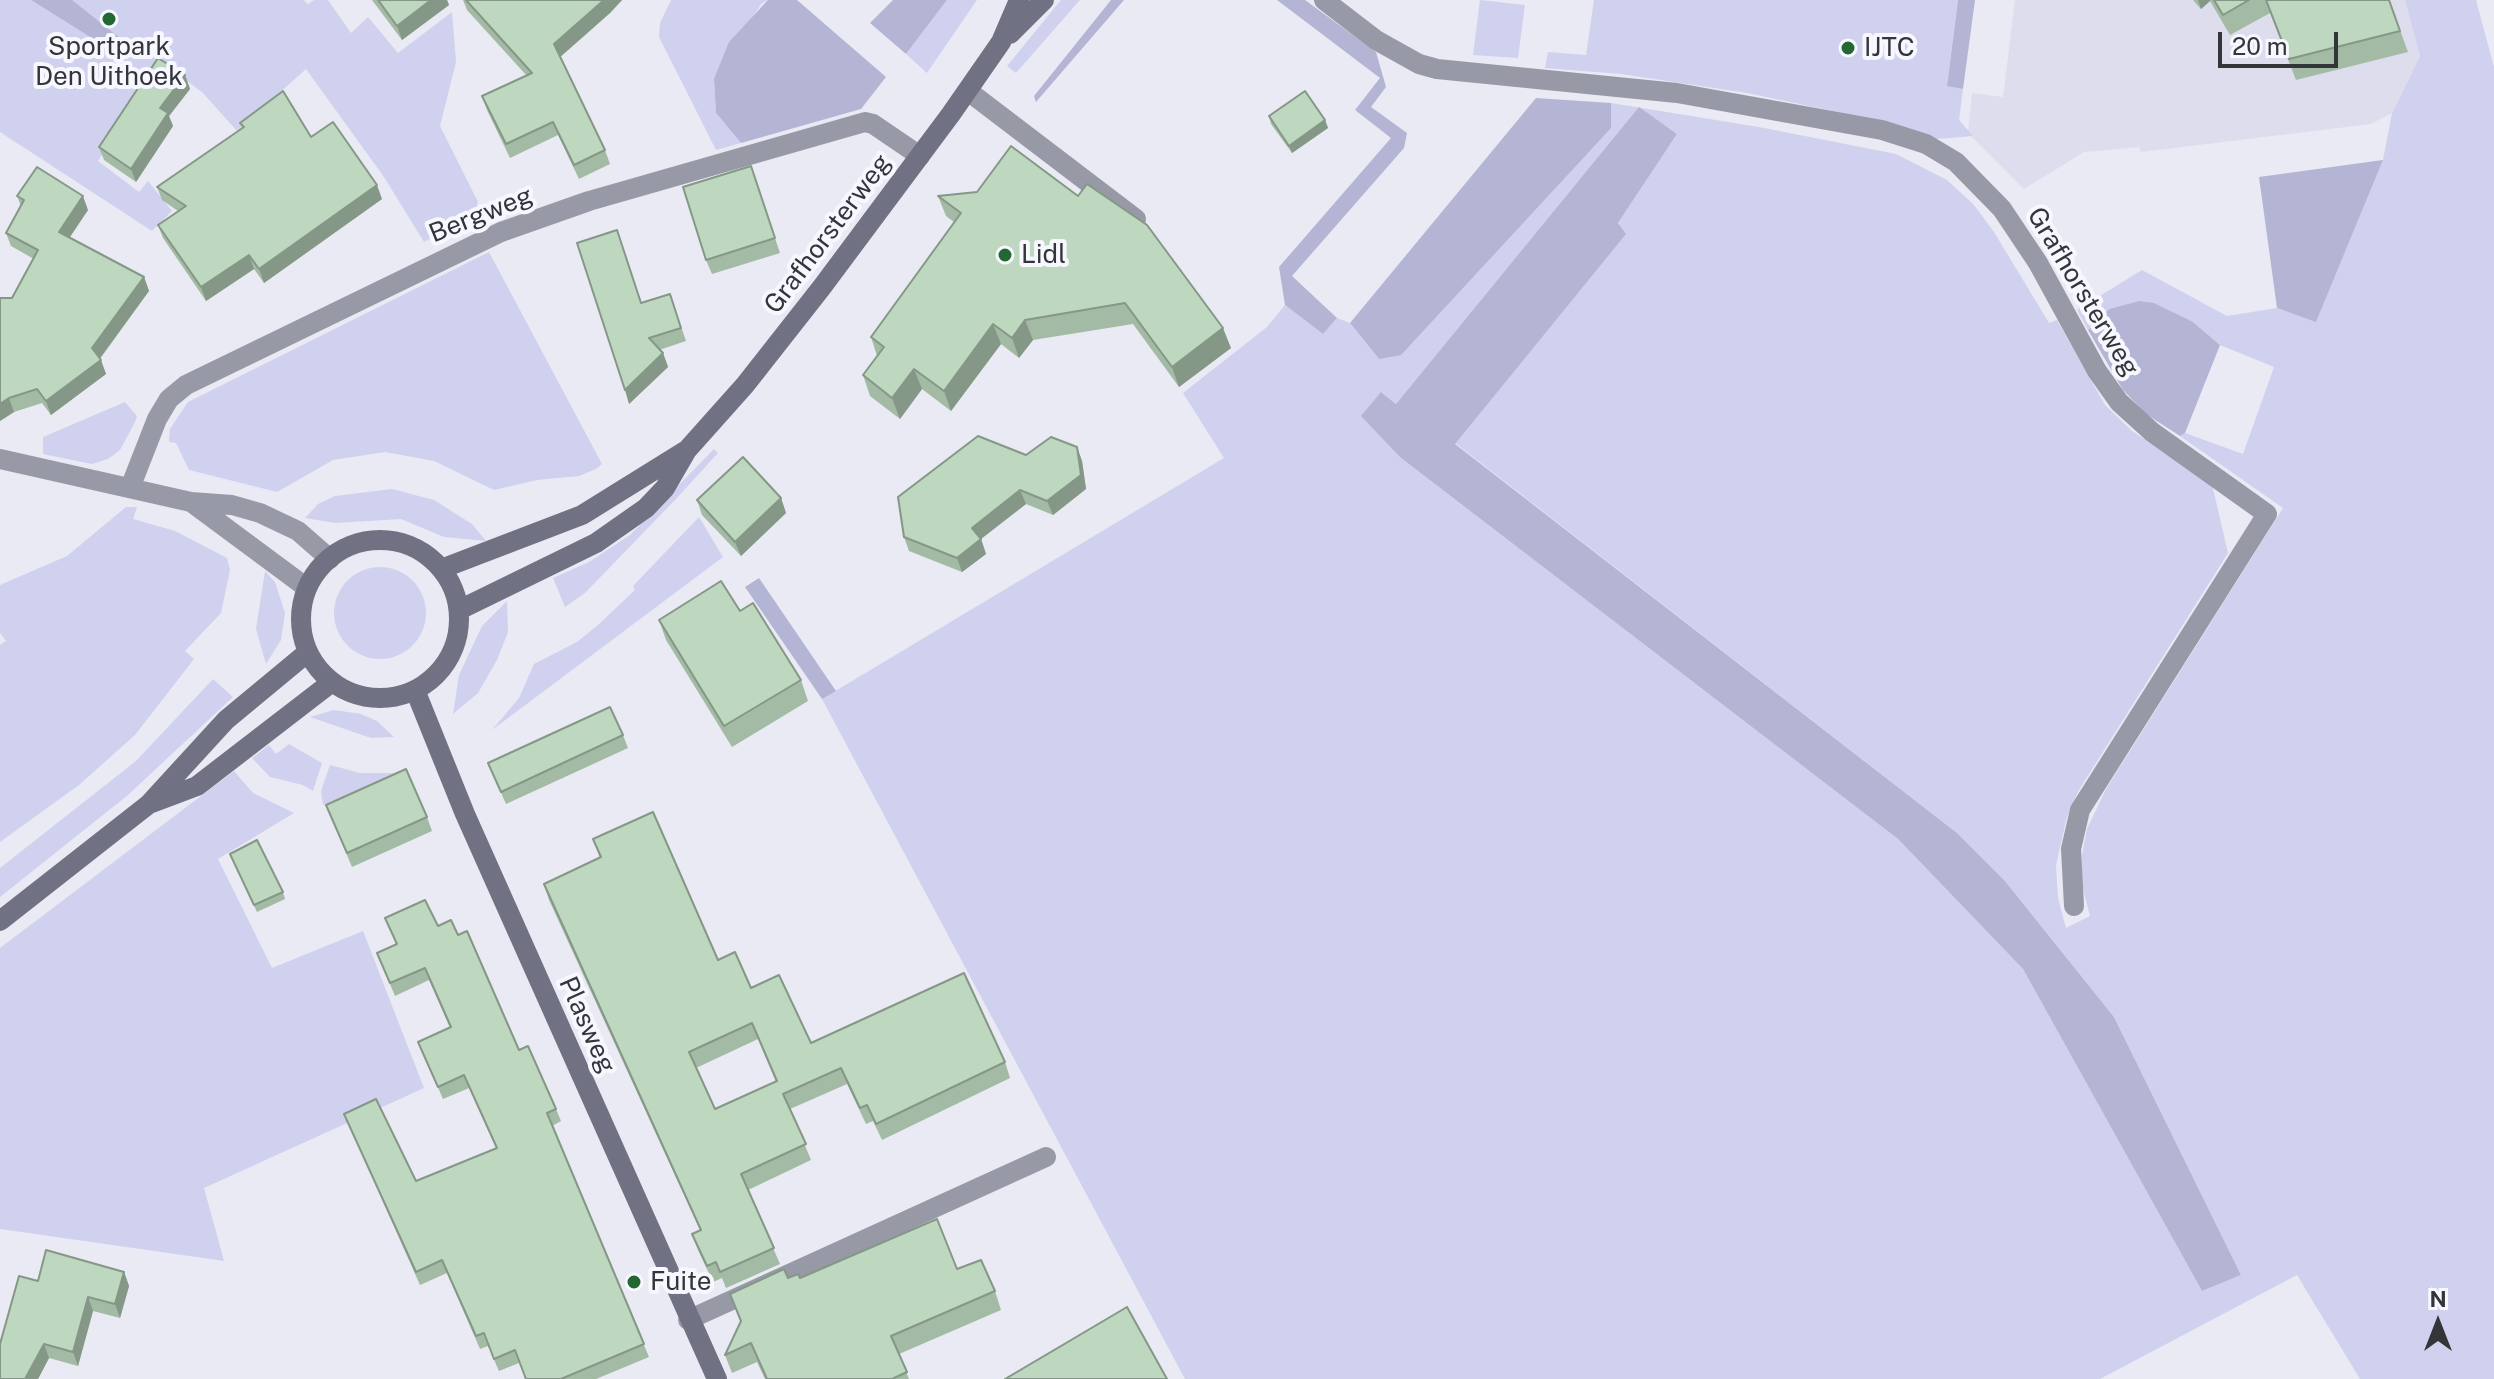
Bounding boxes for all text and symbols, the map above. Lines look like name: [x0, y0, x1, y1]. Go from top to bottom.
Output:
marker: Sportpark Den Uithoek: [100, 10, 118, 28]
scale bar: [2222, 16, 2342, 66]
place label: Sportpark Den Uithoek: [35, 31, 183, 92]
place label: IJTC: [1864, 32, 1915, 64]
text: 20 m: [2232, 32, 2288, 60]
marker: IJTC: [1839, 39, 1857, 57]
street label: Grafhorsterweg: [758, 148, 898, 320]
street label: Bergweg: [425, 180, 537, 250]
street label: Grafhorsterweg: [2020, 202, 2146, 382]
place label: Lidl: [1021, 239, 1066, 271]
marker: Lidl: [996, 246, 1014, 264]
street label: Plasweg: [552, 972, 622, 1078]
place label: Fuite: [650, 1266, 711, 1298]
marker: Fuite: [625, 1273, 643, 1291]
north arrow: [2398, 1283, 2478, 1363]
text: N: [2429, 1286, 2447, 1312]

